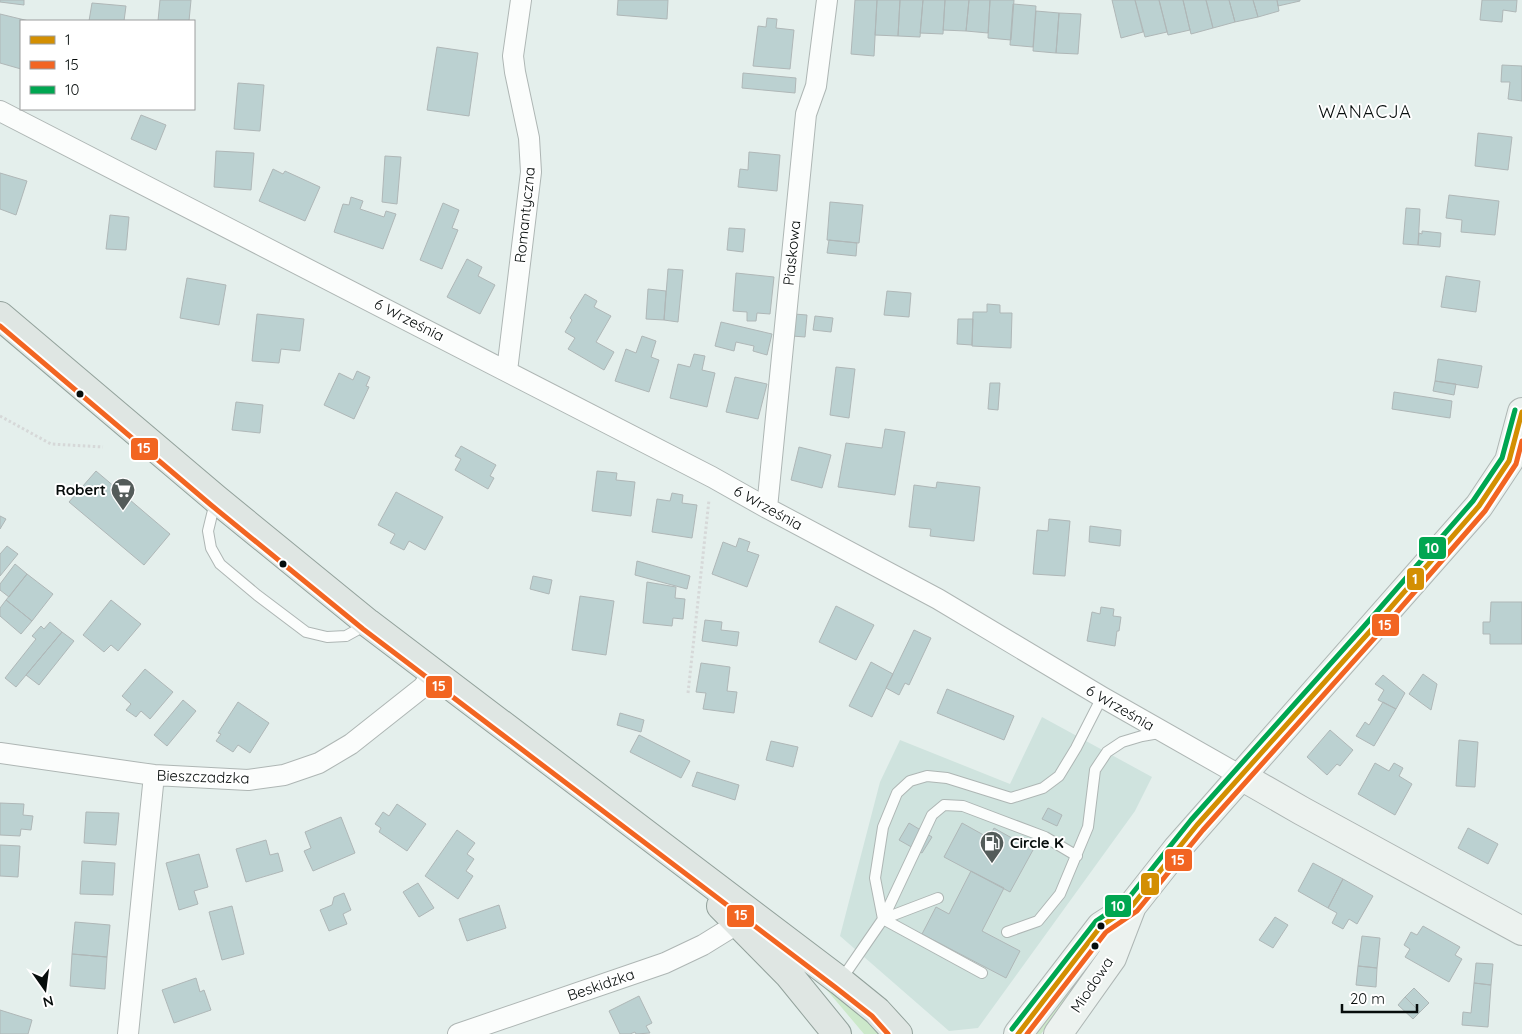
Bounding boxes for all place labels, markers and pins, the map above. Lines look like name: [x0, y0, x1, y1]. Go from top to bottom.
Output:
unlabelled marker: [75, 389, 85, 399]
supermarket icon: Robert: [110, 477, 136, 511]
place label: Robert: [55, 480, 106, 499]
unlabelled marker: [278, 559, 288, 569]
fuel station icon: Circle K: [979, 830, 1005, 864]
place label: Circle K: [1010, 833, 1064, 852]
unlabelled marker: [1096, 921, 1106, 931]
unlabelled marker: [1090, 941, 1100, 951]

